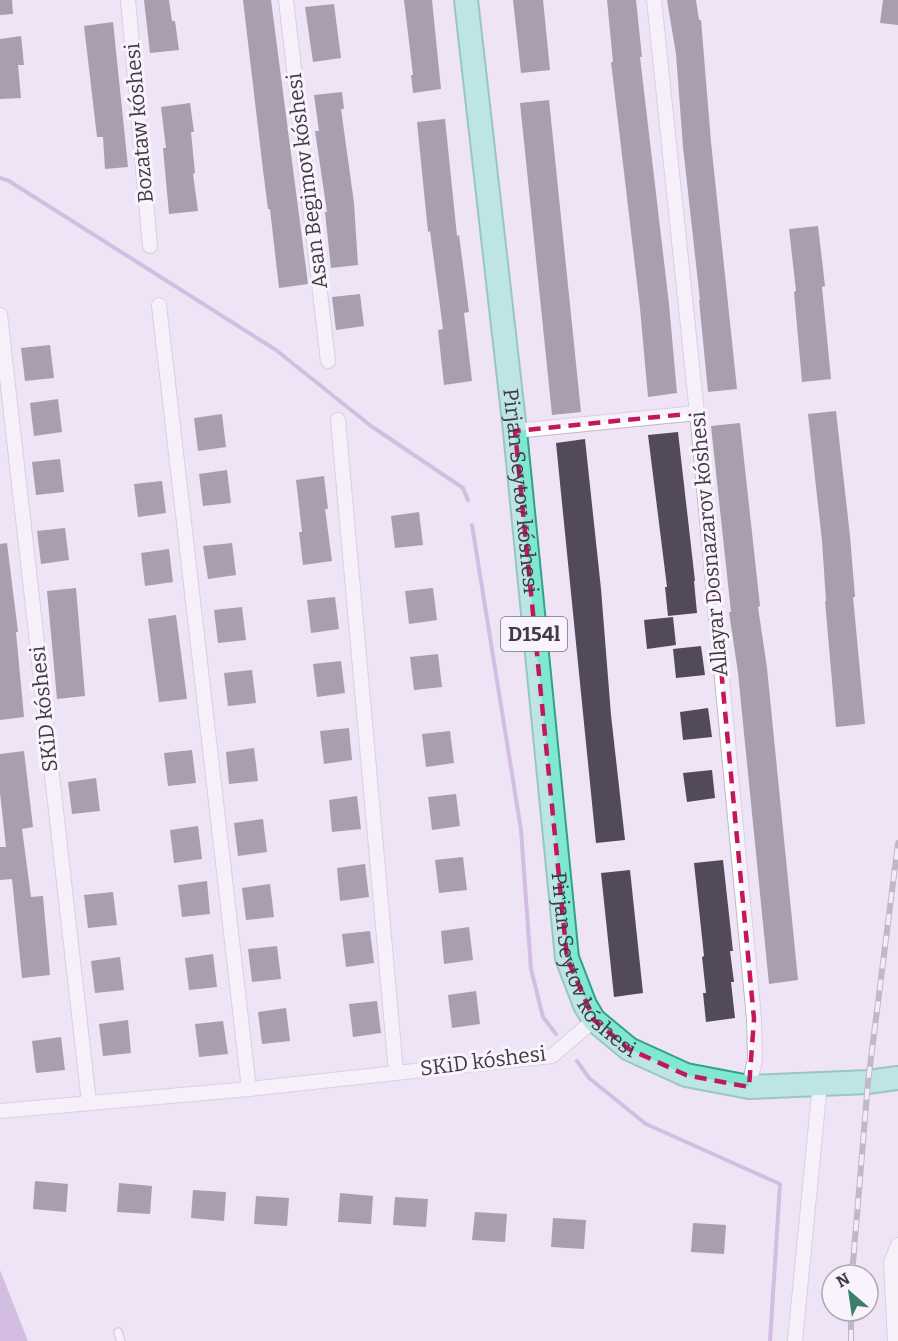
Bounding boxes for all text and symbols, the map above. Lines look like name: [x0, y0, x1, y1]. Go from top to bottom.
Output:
street label: Bozataw kóshesi: [119, 42, 159, 204]
street label: Asan Begimov kóshesi: [281, 72, 333, 290]
street label: Pirjan Seytov kóshesi: [497, 387, 544, 595]
street label: Allayar Dosnazarov kóshesi: [684, 410, 734, 678]
road number: D154l: [501, 617, 567, 651]
street label: SKiD kóshesi: [24, 645, 64, 773]
street label: Pirjan Seytov kóshesi: [546, 871, 640, 1063]
street label: SKiD kóshesi: [419, 1040, 547, 1082]
north arrow: [820, 1263, 880, 1323]
text: N: [833, 1269, 853, 1292]

